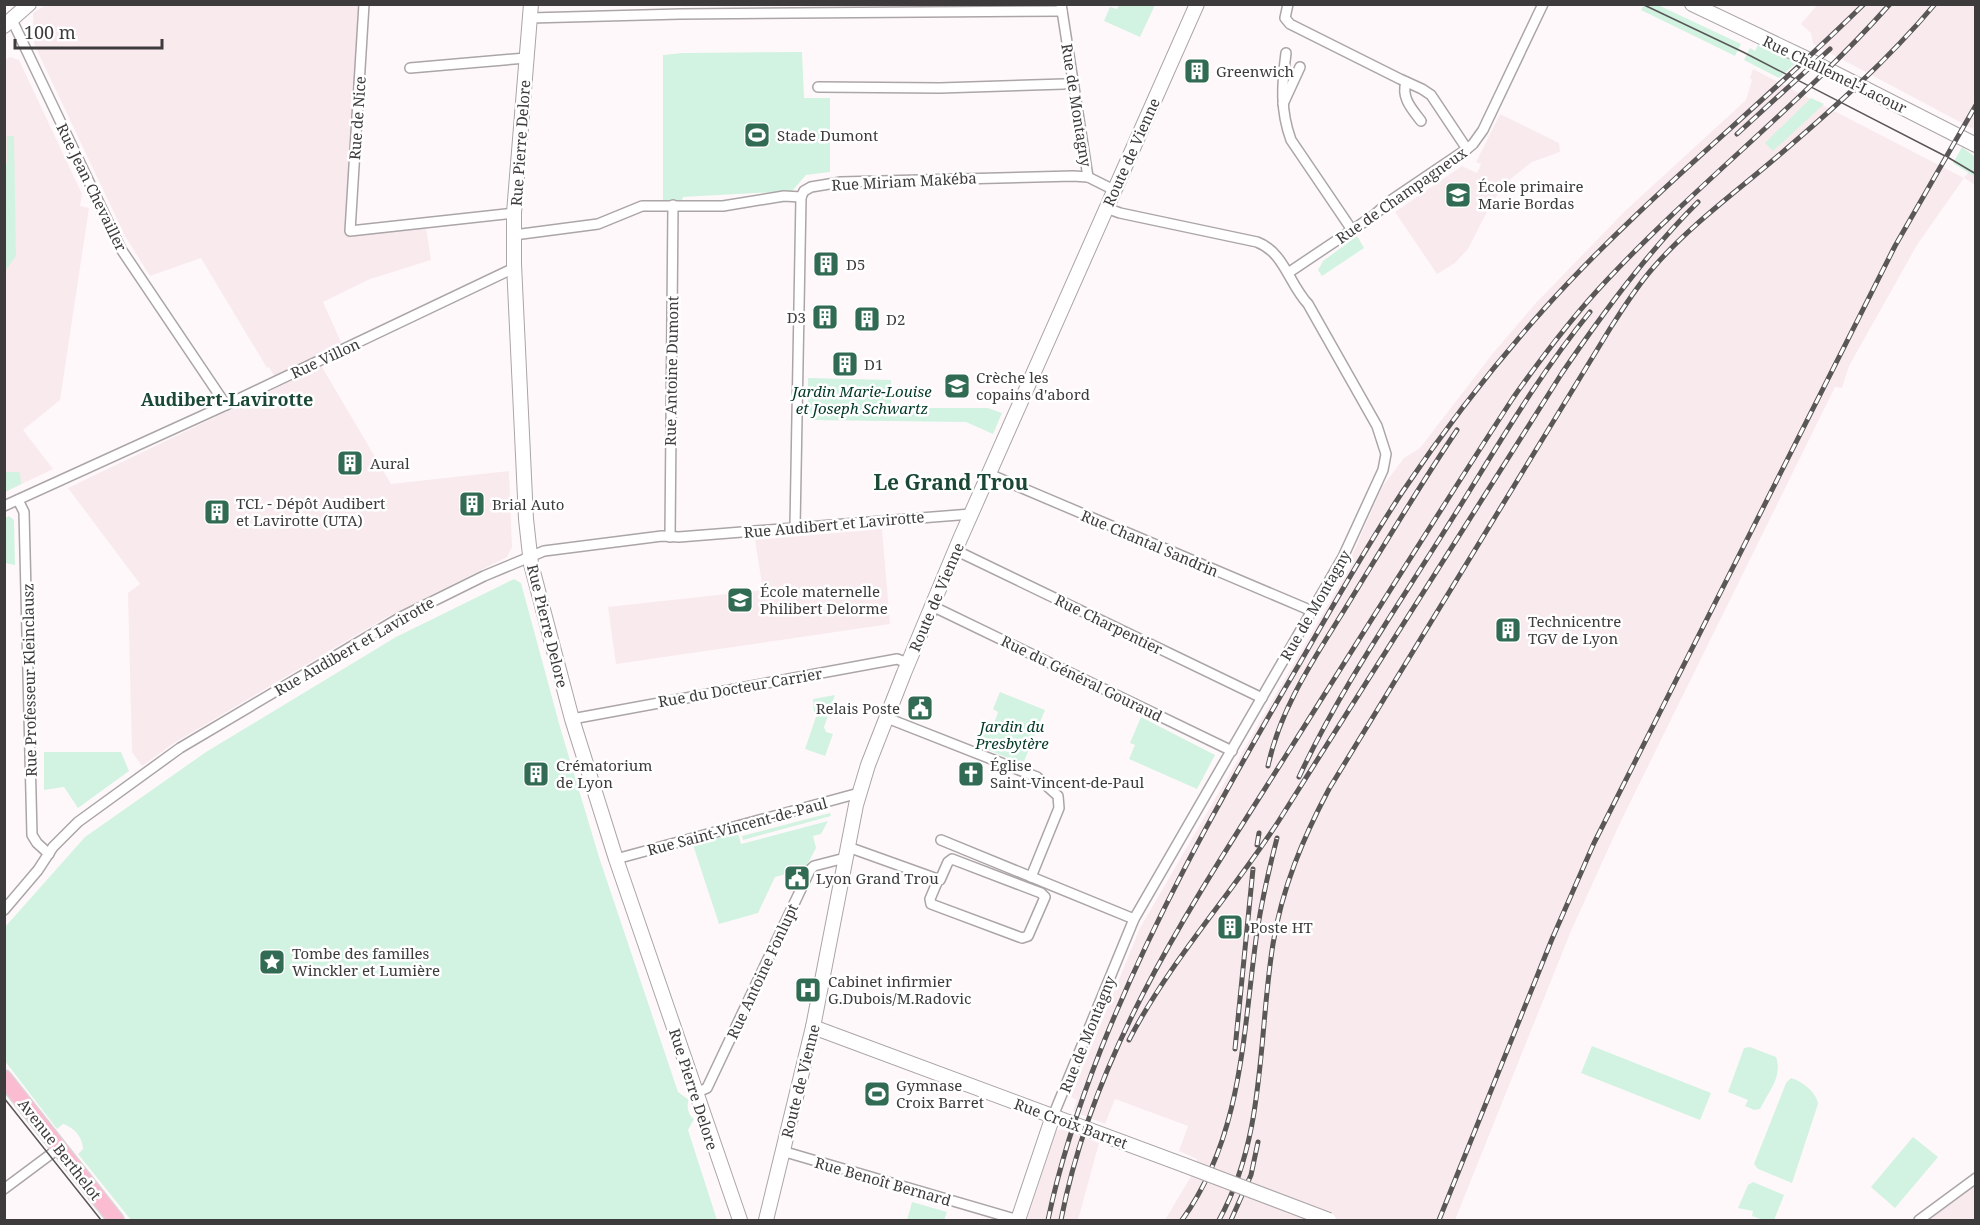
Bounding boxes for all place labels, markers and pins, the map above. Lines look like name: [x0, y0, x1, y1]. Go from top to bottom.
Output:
building icon: Greenwich: [1182, 56, 1212, 86]
place label: Greenwich: [1216, 61, 1295, 81]
sports icon: Stade Dumont: [742, 120, 772, 150]
place label: Stade Dumont: [777, 125, 878, 145]
place label: École primaire Marie Bordas: [1478, 176, 1584, 213]
school or university icon: École primaire Marie Bordas: [1443, 180, 1473, 210]
building icon: D5: [811, 249, 841, 279]
place label: D5: [846, 254, 865, 274]
building icon: D3: [810, 302, 840, 332]
building icon: D2: [852, 304, 882, 334]
place label: D3: [787, 307, 806, 327]
place label: D2: [886, 309, 905, 329]
building icon: D1: [830, 349, 860, 379]
place label: D1: [864, 354, 883, 374]
place label: Crèche les copains d'abord: [976, 367, 1090, 404]
school or university icon: Crèche les copains d'abord: [942, 371, 972, 401]
building icon: Aural: [335, 448, 365, 478]
place label: Aural: [370, 453, 410, 473]
building icon: Brial Auto: [457, 489, 487, 519]
place label: TCL - Dépôt Audibert et Lavirotte (UTA): [236, 493, 385, 530]
place label: Brial Auto: [492, 494, 564, 514]
building icon: TCL - Dépôt Audibert et Lavirotte (UTA): [202, 497, 232, 527]
place label: École maternelle Philibert Delorme: [760, 581, 888, 618]
school or university icon: École maternelle Philibert Delorme: [725, 585, 755, 615]
place label: Technicentre TGV de Lyon: [1528, 611, 1621, 648]
building icon: Technicentre TGV de Lyon: [1493, 615, 1523, 645]
public building icon: Relais Poste: [905, 693, 935, 723]
place label: Relais Poste: [816, 698, 900, 718]
place label: Crématorium de Lyon: [556, 755, 652, 792]
place label: Église Saint-Vincent-de-Paul: [990, 755, 1145, 792]
building icon: Crématorium de Lyon: [521, 759, 551, 789]
church icon: Église Saint-Vincent-de-Paul: [956, 759, 986, 789]
public building icon: Lyon Grand Trou: [782, 863, 812, 893]
place label: Lyon Grand Trou: [816, 868, 939, 888]
building icon: Poste HT: [1215, 912, 1245, 942]
place label: Poste HT: [1250, 917, 1313, 937]
place label: Tombe des familles Winckler et Lumière: [292, 943, 440, 980]
place icon: Tombe des familles Winckler et Lumière: [257, 947, 287, 977]
place label: Cabinet infirmier G.Dubois/M.Radovic: [828, 971, 971, 1008]
hospital icon: Cabinet infirmier G.Dubois/M.Radovic: [793, 975, 823, 1005]
place label: Gymnase Croix Barret: [896, 1075, 984, 1112]
sports icon: Gymnase Croix Barret: [862, 1079, 892, 1109]

